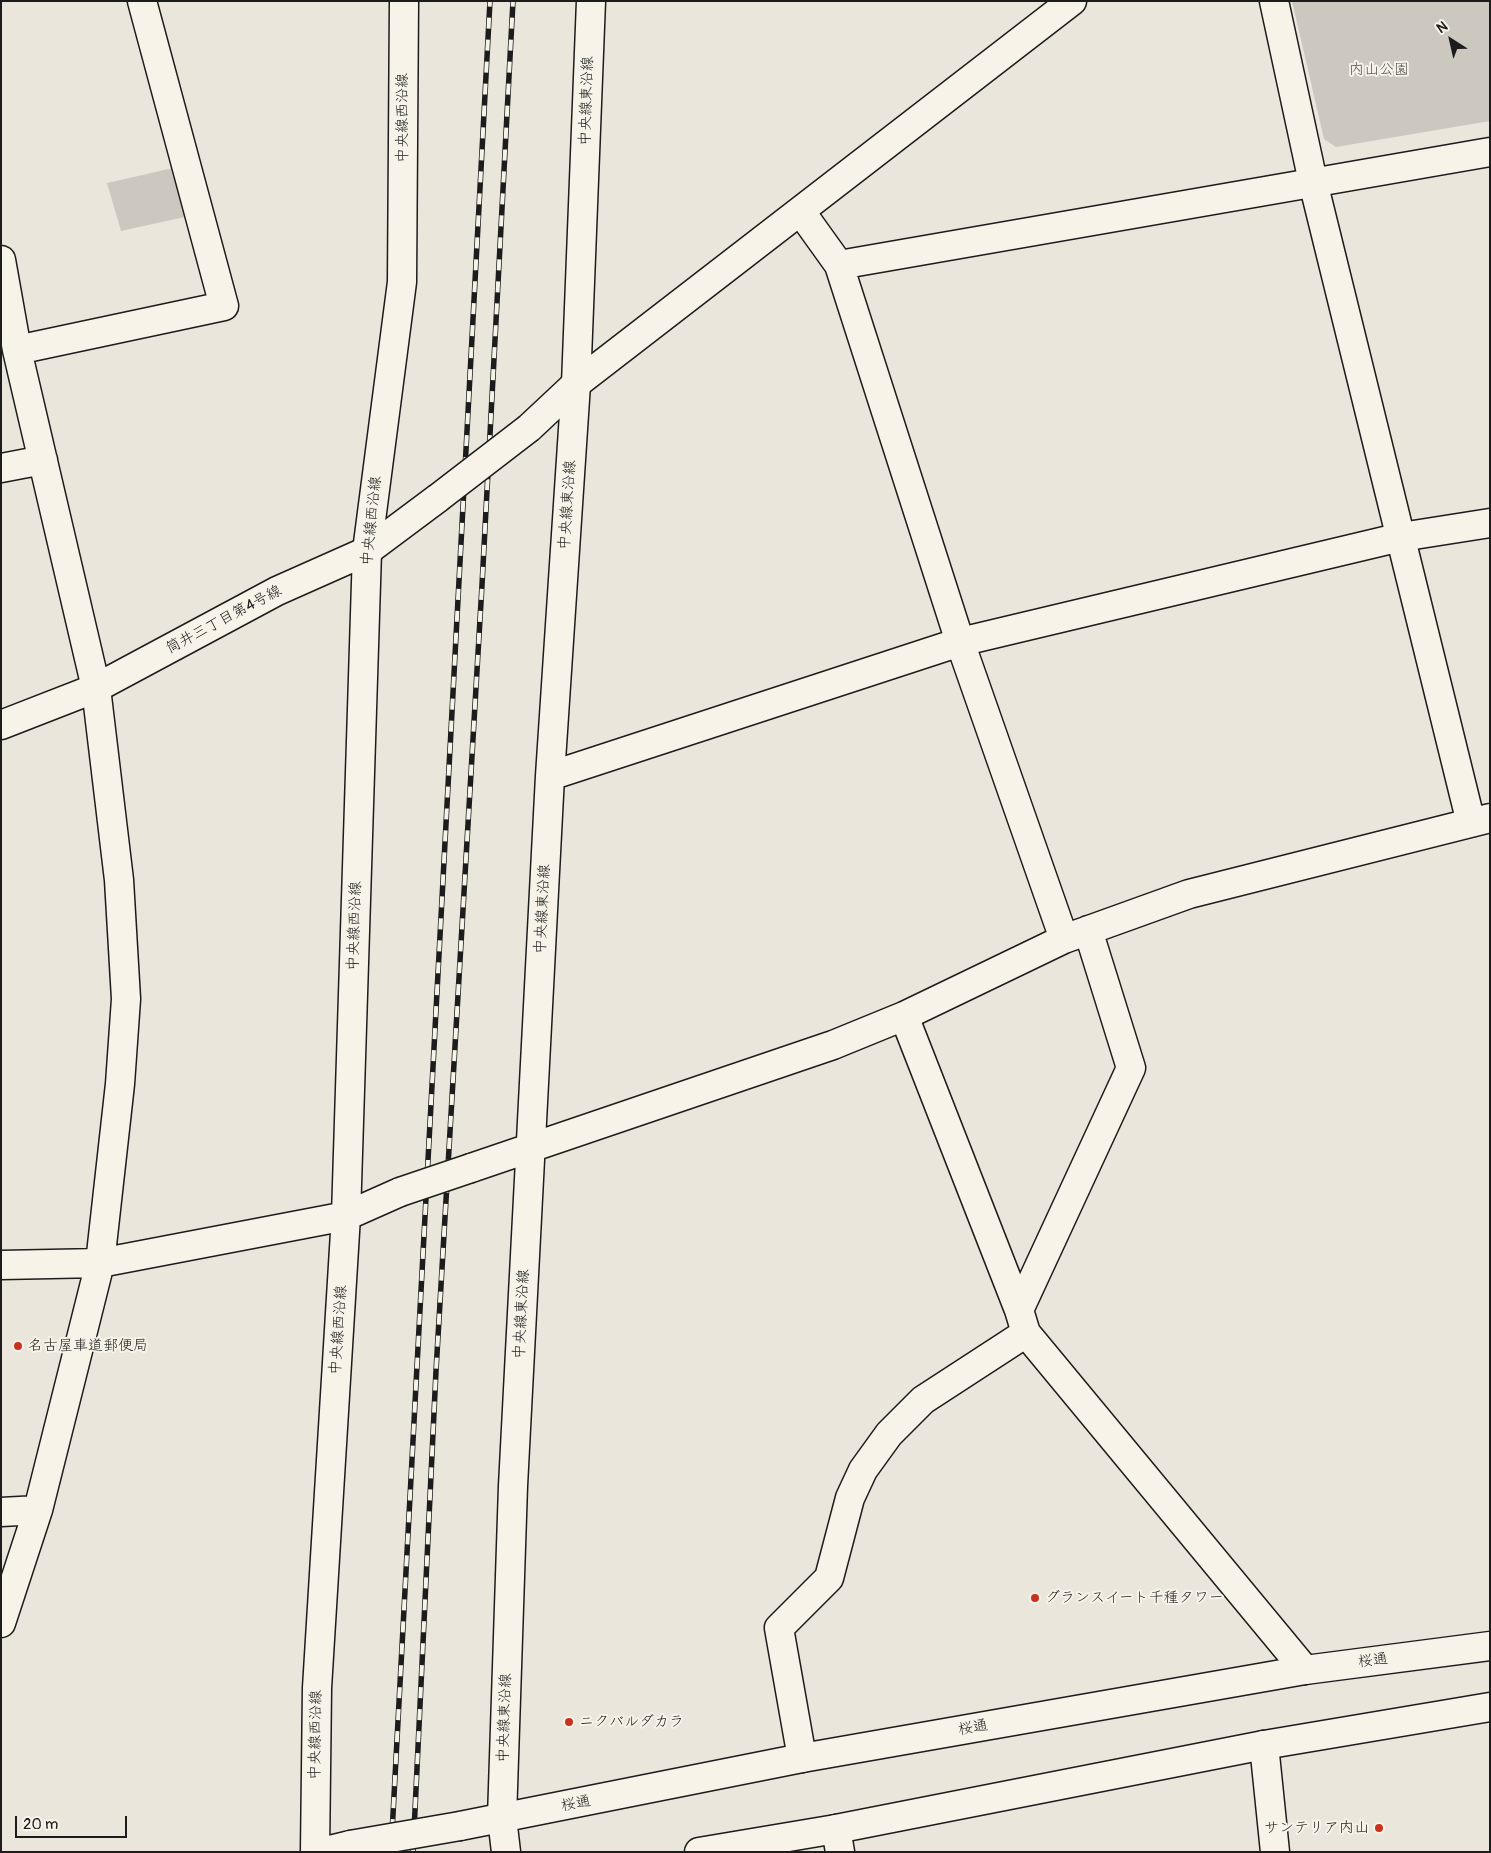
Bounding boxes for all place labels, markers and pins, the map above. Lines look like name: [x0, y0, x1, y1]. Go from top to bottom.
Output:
place label: 名古屋車道郵便局: [28, 1337, 148, 1355]
marker: 名古屋車道郵便局: [12, 1340, 24, 1352]
place label: グランスイート千種タワー: [1045, 1589, 1224, 1607]
marker: グランスイート千種タワー: [1029, 1592, 1041, 1604]
place label: ニクバルダカラ: [579, 1713, 684, 1731]
marker: ニクバルダカラ: [563, 1716, 575, 1728]
place label: サンテリア内山: [1264, 1819, 1369, 1837]
marker: サンテリア内山: [1373, 1822, 1385, 1834]

